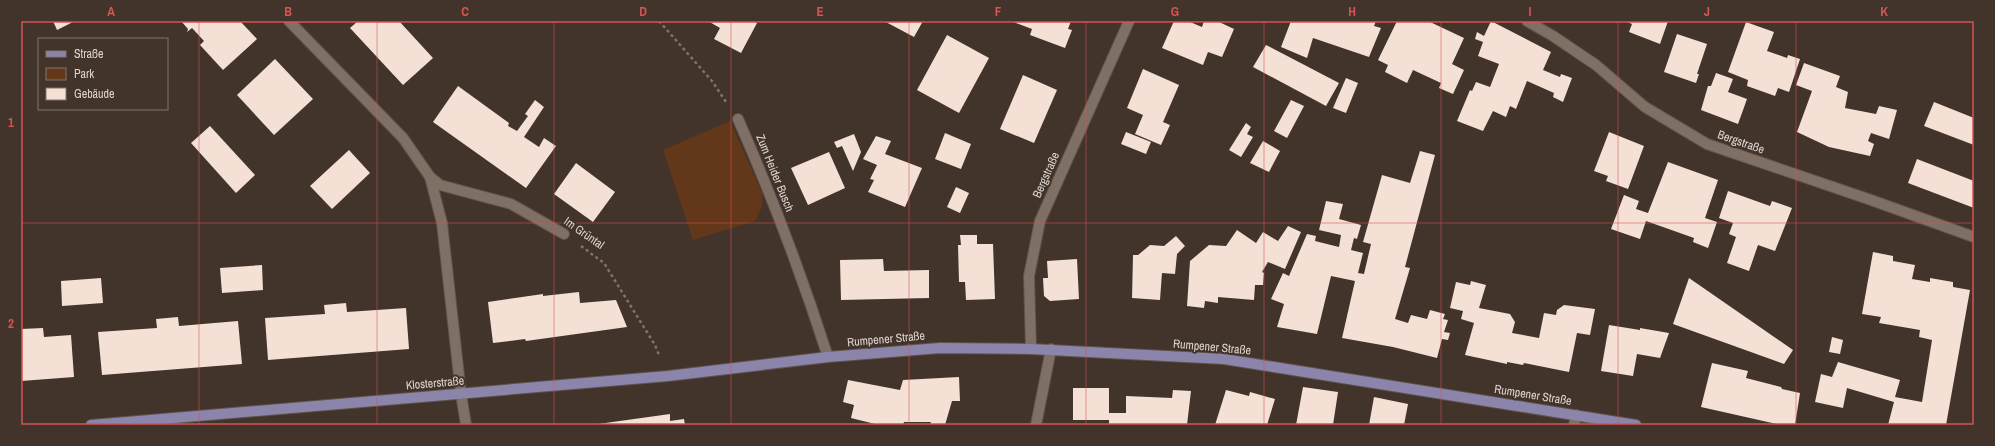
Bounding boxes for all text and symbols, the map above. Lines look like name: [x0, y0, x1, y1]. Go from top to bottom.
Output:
text: A: [107, 3, 115, 20]
text: B: [284, 3, 292, 20]
text: C: [461, 3, 469, 20]
text: D: [639, 3, 647, 20]
text: E: [816, 3, 824, 20]
text: F: [995, 3, 1002, 20]
text: G: [1171, 3, 1179, 20]
text: H: [1348, 3, 1356, 20]
text: I: [1529, 3, 1532, 20]
text: J: [1704, 3, 1710, 20]
text: K: [1880, 3, 1888, 20]
legend: [38, 38, 168, 110]
text: Straße: [74, 46, 104, 62]
text: Park: [74, 66, 94, 82]
text: Gebäude: [74, 86, 115, 102]
text: 1: [8, 114, 14, 131]
street label: Bergstraße: [1715, 127, 1767, 157]
street label: Zum Heider Busch: [752, 132, 798, 214]
street label: Bergstraße: [1029, 150, 1063, 200]
street label: Im Grüntal: [561, 213, 607, 253]
text: 2: [8, 315, 14, 332]
street label: Rumpener Straße: [846, 328, 926, 350]
street label: Rumpener Straße: [1172, 336, 1252, 358]
street label: Klosterstraße: [405, 372, 465, 394]
street label: Rumpener Straße: [1493, 381, 1573, 409]

